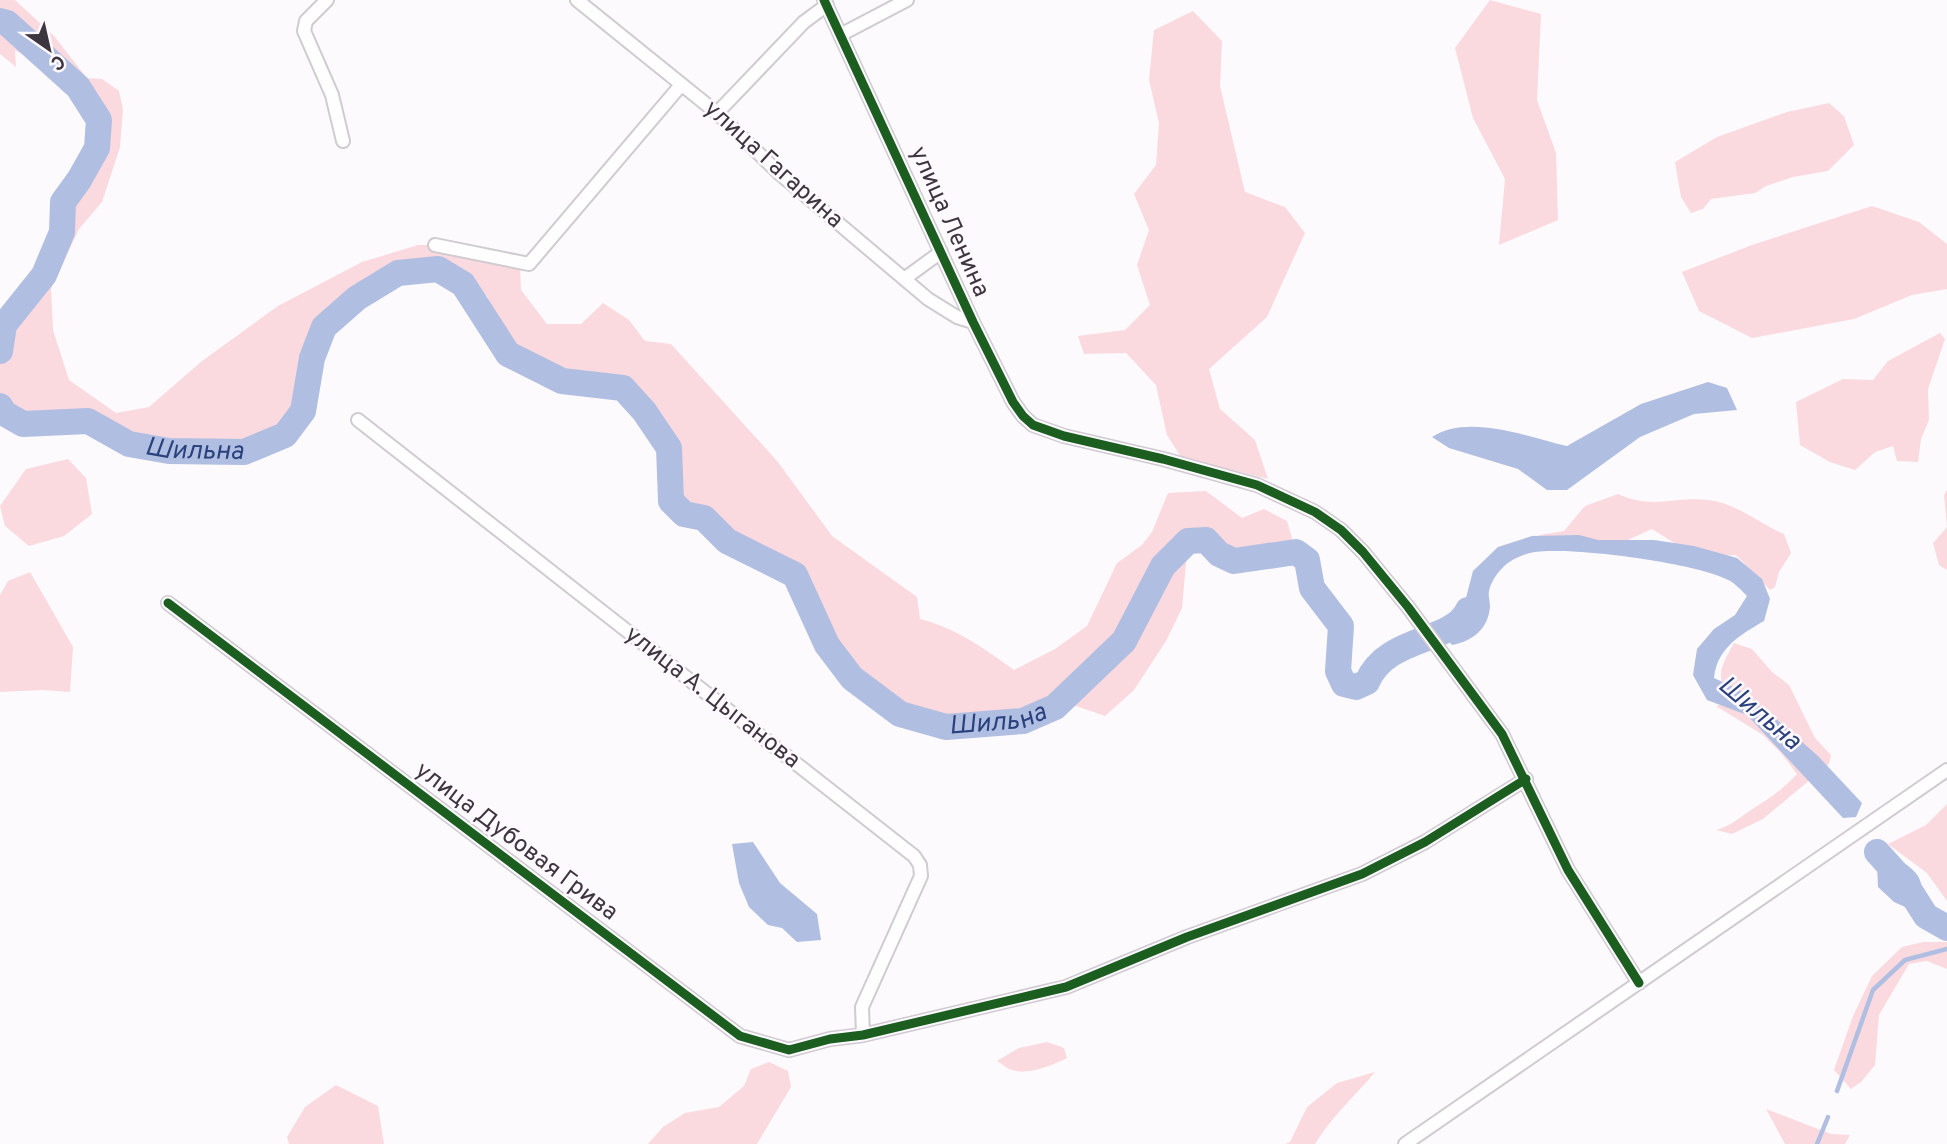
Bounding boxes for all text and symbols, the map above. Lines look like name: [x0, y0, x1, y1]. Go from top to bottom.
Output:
north arrow: [14, 14, 84, 84]
text: С: [46, 48, 69, 75]
street label: улица Гагарина: [697, 94, 849, 236]
street label: улица Ленина: [902, 142, 996, 302]
water label: Шильна: [142, 431, 244, 469]
street label: улица А. Цыганова: [618, 620, 806, 776]
water label: Шильна: [1711, 670, 1808, 759]
water label: Шильна: [948, 696, 1052, 743]
street label: улица Дубовая Грива: [409, 756, 623, 928]

